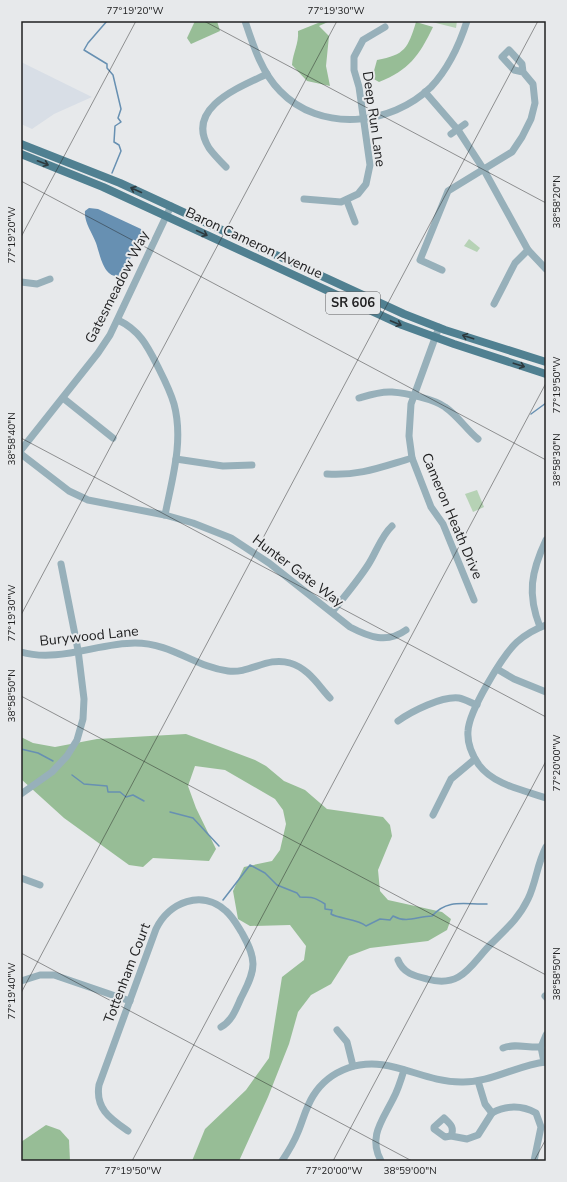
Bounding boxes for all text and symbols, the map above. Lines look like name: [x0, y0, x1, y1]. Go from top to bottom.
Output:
text: 77°19'20"W: [107, 4, 163, 18]
text: 77°19'30"W: [308, 4, 364, 18]
street label: Deep Run Lane: [358, 70, 390, 168]
one-way arrow: [36, 160, 48, 167]
text: 38°58'20"N: [550, 175, 564, 229]
one-way arrow: [130, 186, 142, 193]
street label: Baron Cameron Avenue: [182, 203, 326, 283]
text: 77°19'20"W: [5, 207, 19, 263]
street label: Gatesmeadow Way: [80, 227, 154, 346]
one-way arrow: [195, 229, 207, 237]
road number: SR 606: [326, 292, 380, 314]
one-way arrow: [390, 319, 402, 327]
one-way arrow: [462, 333, 475, 340]
text: 77°19'50"W: [550, 357, 564, 413]
one-way arrow: [512, 362, 525, 369]
text: 38°58'40"N: [5, 412, 19, 466]
text: 38°58'30"N: [550, 433, 564, 487]
street label: Cameron Heath Drive: [417, 450, 487, 582]
street label: Hunter Gate Way: [248, 530, 348, 612]
text: 77°19'30"W: [5, 585, 19, 641]
street label: Burywood Lane: [38, 621, 140, 651]
text: 38°58'50"N: [5, 669, 19, 723]
text: 77°20'00"W: [550, 735, 564, 791]
street label: Tottenham Court: [99, 920, 155, 1026]
text: 38°58'50"N: [550, 947, 564, 1001]
text: 77°19'40"W: [5, 963, 19, 1019]
text: 77°19'50"W: [105, 1164, 161, 1178]
text: 77°20'00"W: [306, 1164, 362, 1178]
text: 38°59'00"N: [383, 1164, 437, 1178]

